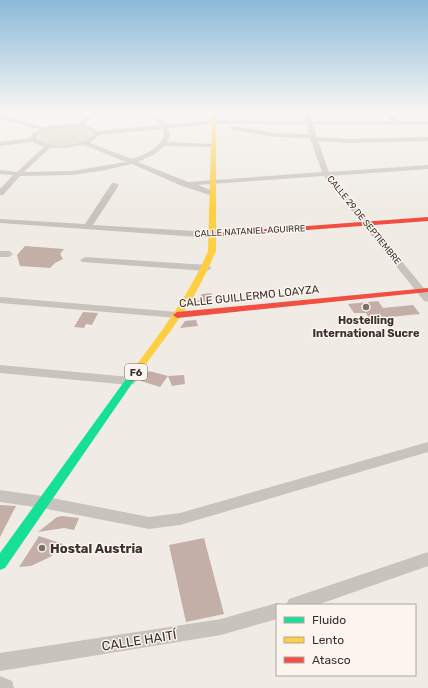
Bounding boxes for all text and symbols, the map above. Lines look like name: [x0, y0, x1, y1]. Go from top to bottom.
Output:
street label: CALLE 29 DE SEPTIEMBRE: [325, 174, 403, 266]
street label: CALLE NATANIEL AGUIRRE: [194, 223, 306, 239]
street label: CALLE GUILLERMO LOAYZA: [178, 283, 320, 310]
marker: Hostelling International Sucre: [361, 302, 371, 312]
place label: Hostelling International Sucre: [312, 314, 420, 340]
road number: F6: [125, 364, 147, 380]
place label: Hostal Austria: [50, 541, 143, 556]
marker: Hostal Austria: [37, 543, 47, 553]
legend: [276, 604, 416, 676]
text: Fluido: [312, 613, 346, 627]
street label: CALLE HAITÍ: [101, 627, 178, 654]
text: Lento: [312, 633, 344, 647]
text: Atasco: [312, 653, 351, 667]

